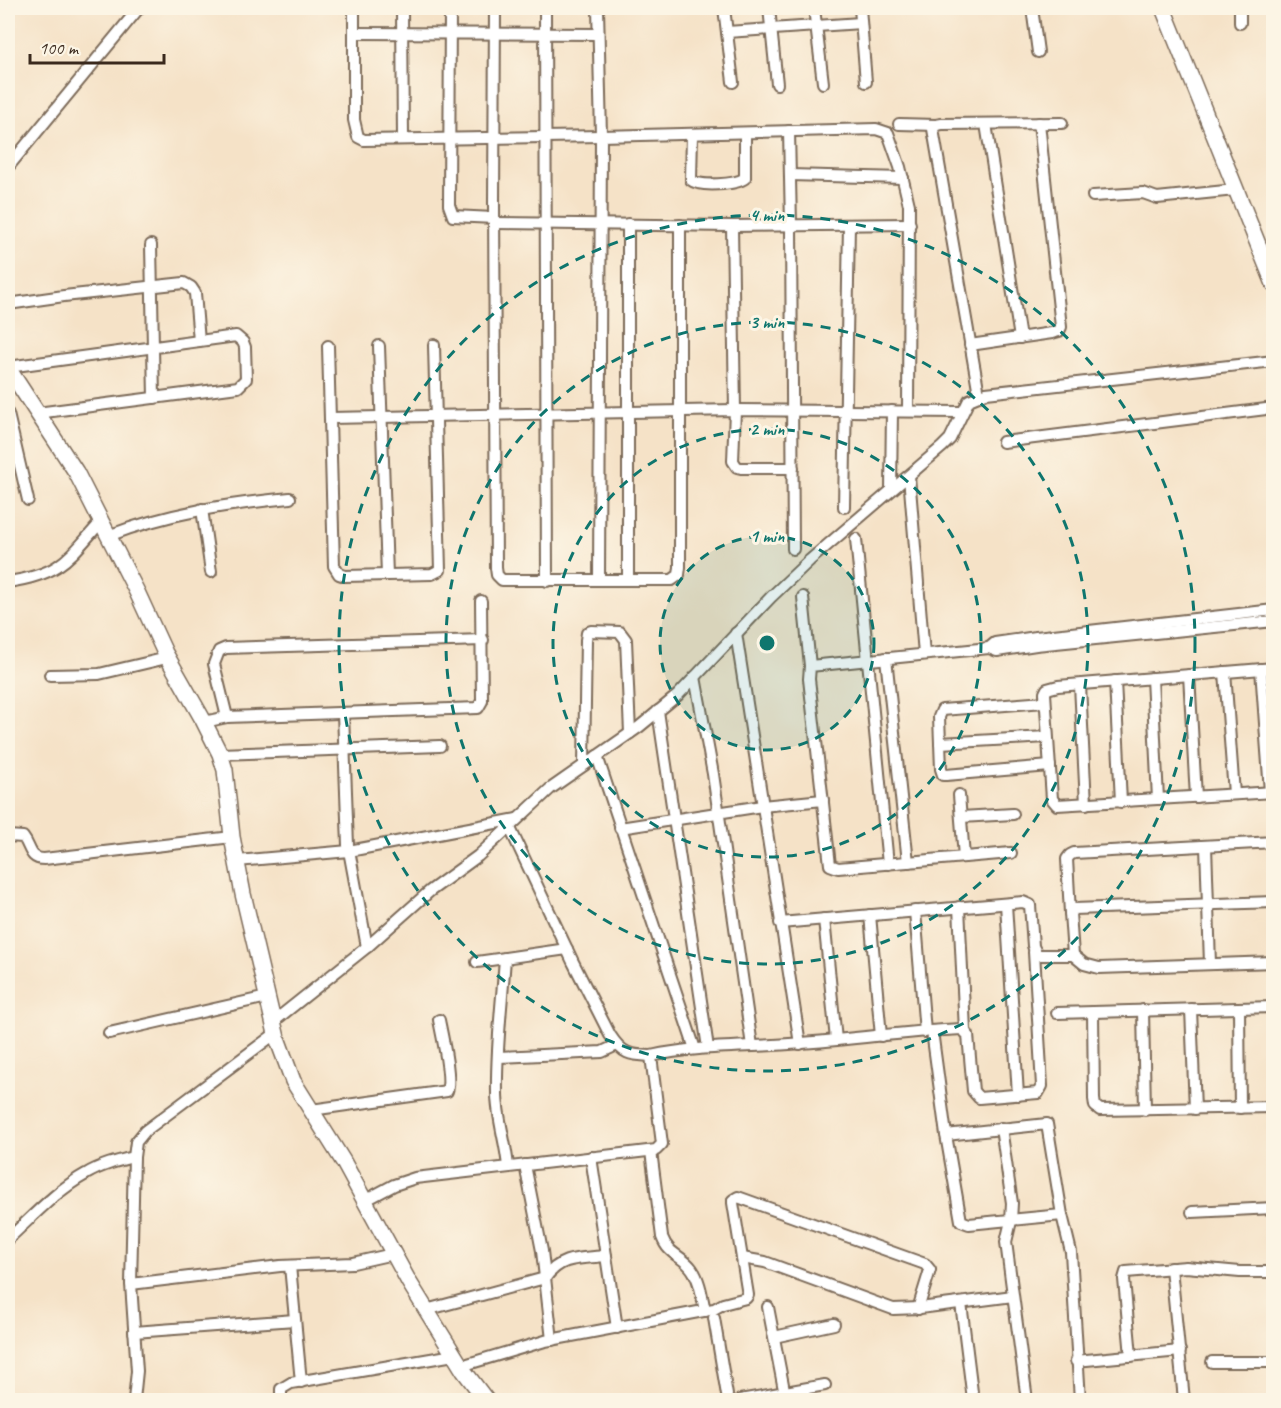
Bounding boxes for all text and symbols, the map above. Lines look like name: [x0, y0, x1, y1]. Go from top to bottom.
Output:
scale bar: [30, 27, 164, 65]
text: 100 m: [39, 37, 80, 59]
text: 4 min: [750, 204, 785, 226]
text: 3 min: [750, 311, 785, 333]
text: 2 min: [750, 418, 785, 440]
text: 1 min: [750, 525, 785, 547]
centre of rings: [757, 633, 777, 653]

